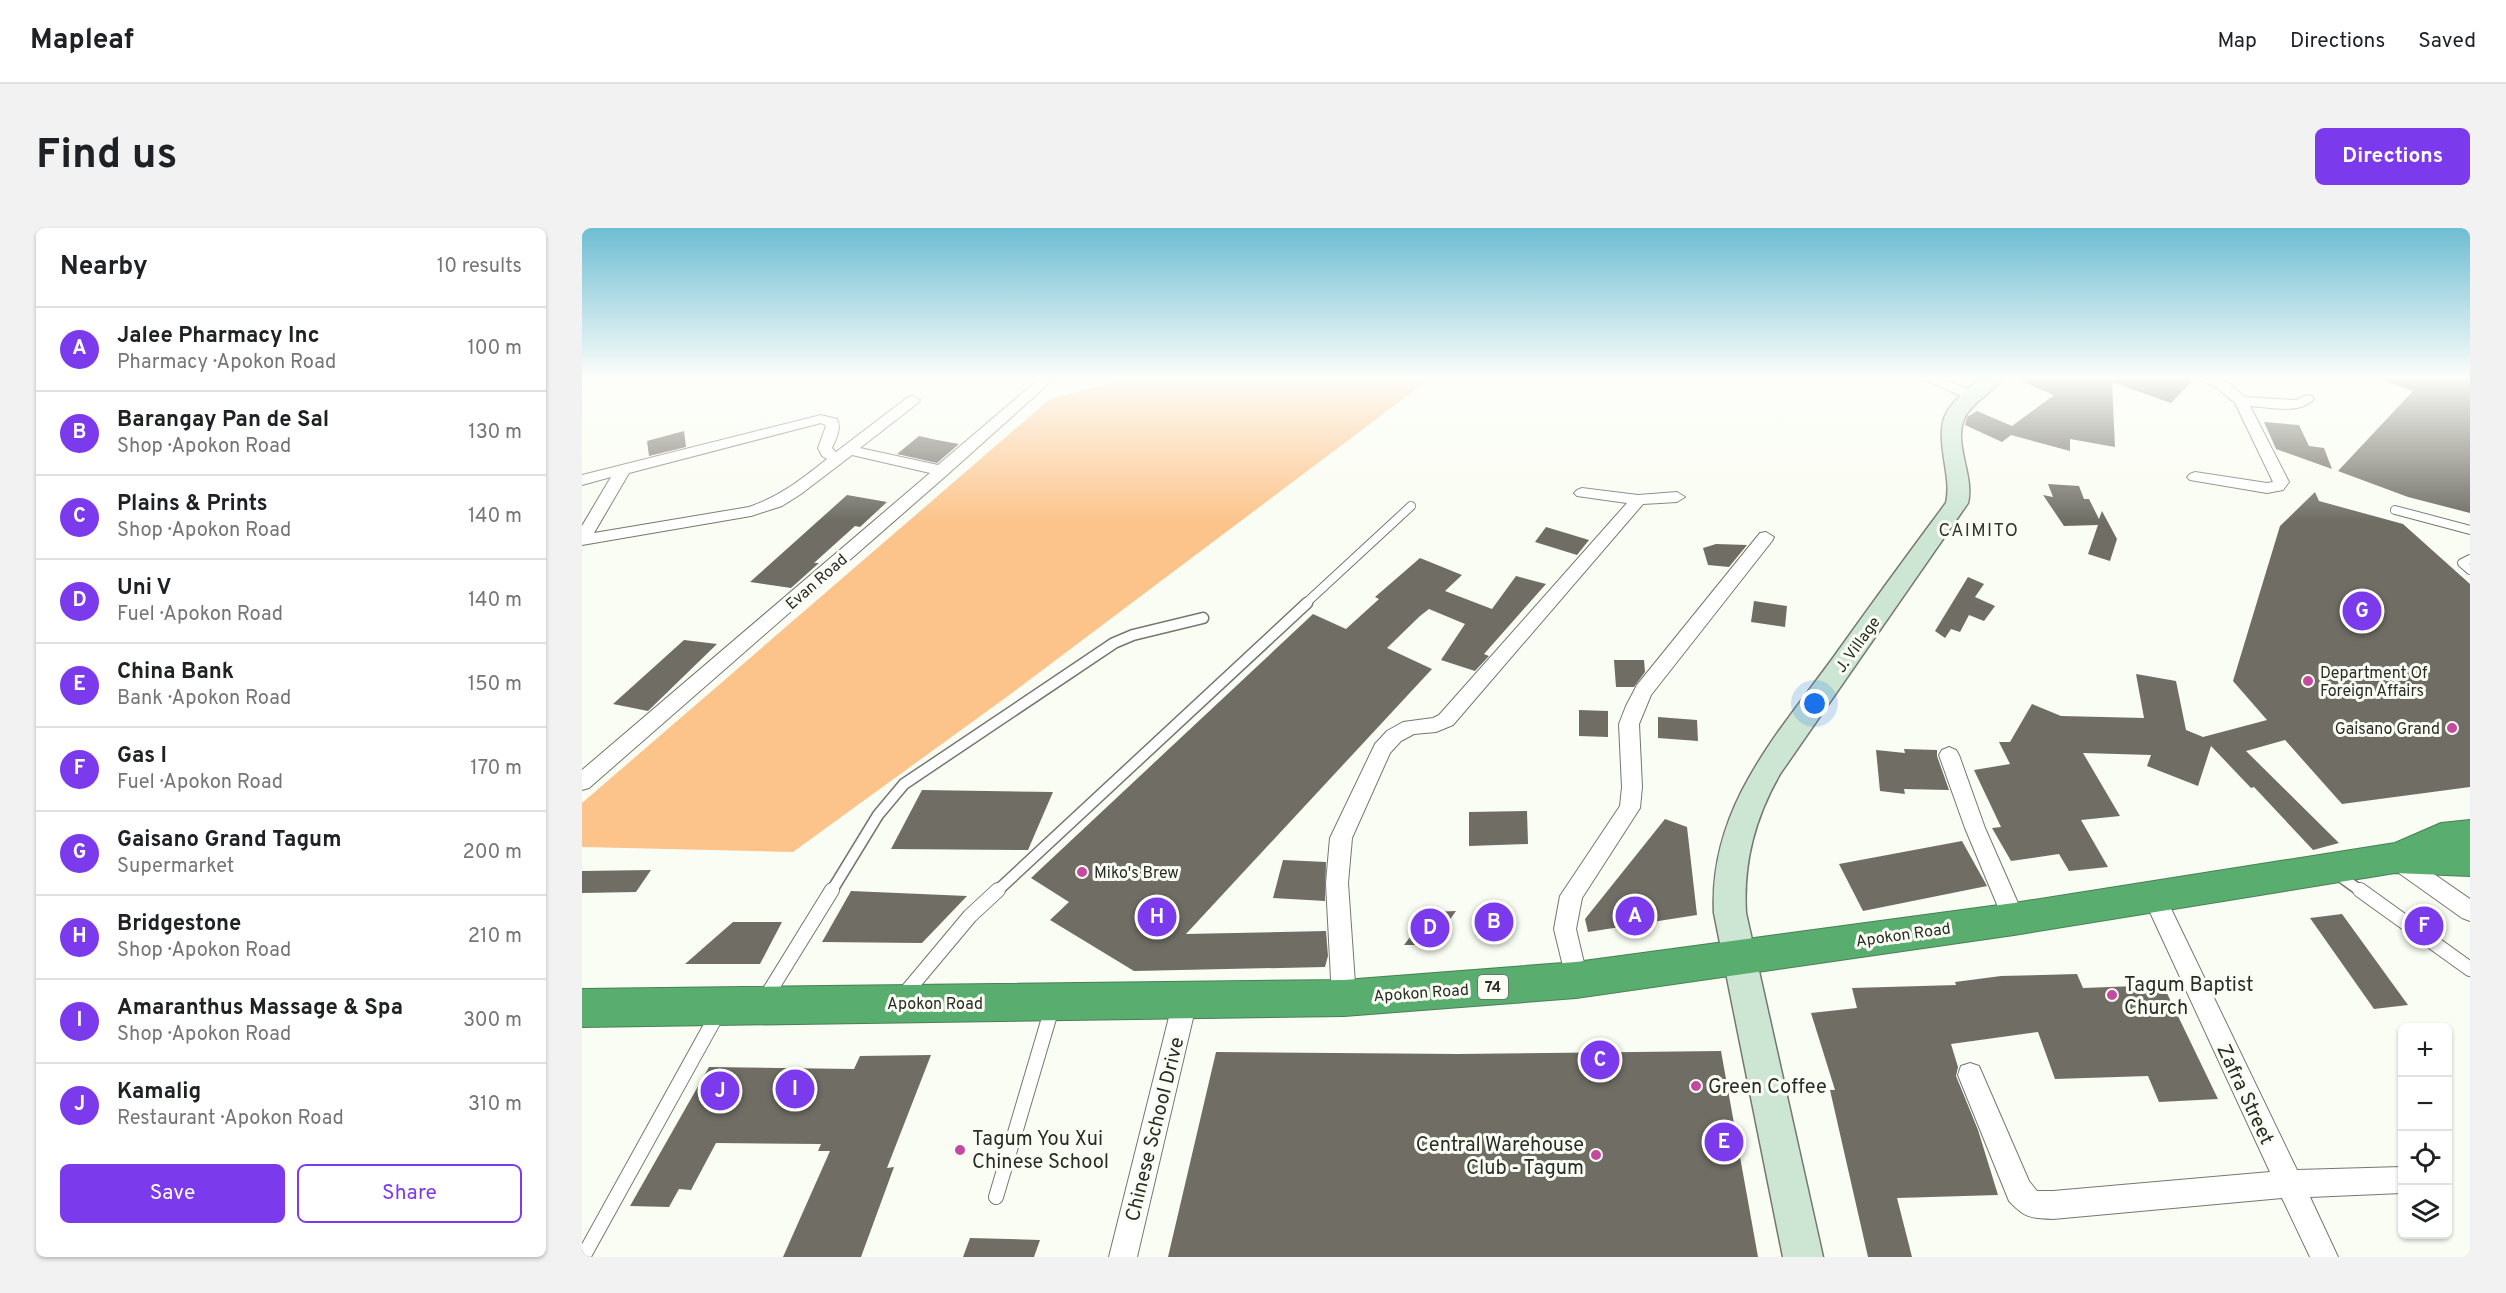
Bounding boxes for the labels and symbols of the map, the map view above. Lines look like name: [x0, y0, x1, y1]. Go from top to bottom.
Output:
district label: CAIMITO: [1939, 520, 2019, 543]
street label: Evan Road: [782, 550, 852, 615]
pin: G: [2342, 588, 2382, 634]
street label: J. Village: [1832, 613, 1886, 677]
place label: Department Of Foreign Affairs: [2320, 664, 2428, 702]
marker: Department Of Foreign Affairs: [2301, 674, 2315, 688]
your location: [1800, 689, 1829, 718]
place label: Gaisano Grand: [2335, 720, 2440, 740]
marker: Gaisano Grand: [2445, 721, 2459, 735]
place label: Miko's Brew: [1094, 864, 1179, 884]
marker: Miko's Brew: [1075, 865, 1089, 879]
pin: H: [1138, 894, 1176, 940]
pin: A: [1616, 894, 1654, 938]
pin: B: [1474, 900, 1514, 944]
pin: F: [2404, 904, 2444, 948]
pin: D: [1410, 906, 1450, 950]
street label: Apokon Road: [1854, 919, 1952, 953]
place label: Tagum Baptist Church: [2124, 973, 2254, 1022]
road number: 74: [1478, 975, 1508, 999]
street label: Apokon Road: [1373, 981, 1470, 1007]
marker: Tagum Baptist Church: [2105, 988, 2119, 1002]
street label: Apokon Road: [887, 995, 983, 1015]
street label: Chinese School Drive: [1120, 1035, 1191, 1224]
pin: C: [1580, 1038, 1620, 1082]
street label: Zafra Street: [2210, 1040, 2279, 1149]
pin: I: [776, 1066, 814, 1112]
pin: J: [700, 1068, 740, 1114]
place label: Green Coffee: [1708, 1075, 1827, 1101]
marker: Green Coffee: [1689, 1079, 1703, 1093]
pin: E: [1704, 1120, 1744, 1164]
place label: Tagum You Xui Chinese School: [972, 1127, 1109, 1176]
place label: Central Warehouse Club - Tagum: [1416, 1133, 1584, 1182]
marker: Tagum You Xui Chinese School: [953, 1143, 967, 1157]
marker: Central Warehouse Club - Tagum: [1589, 1148, 1603, 1162]

